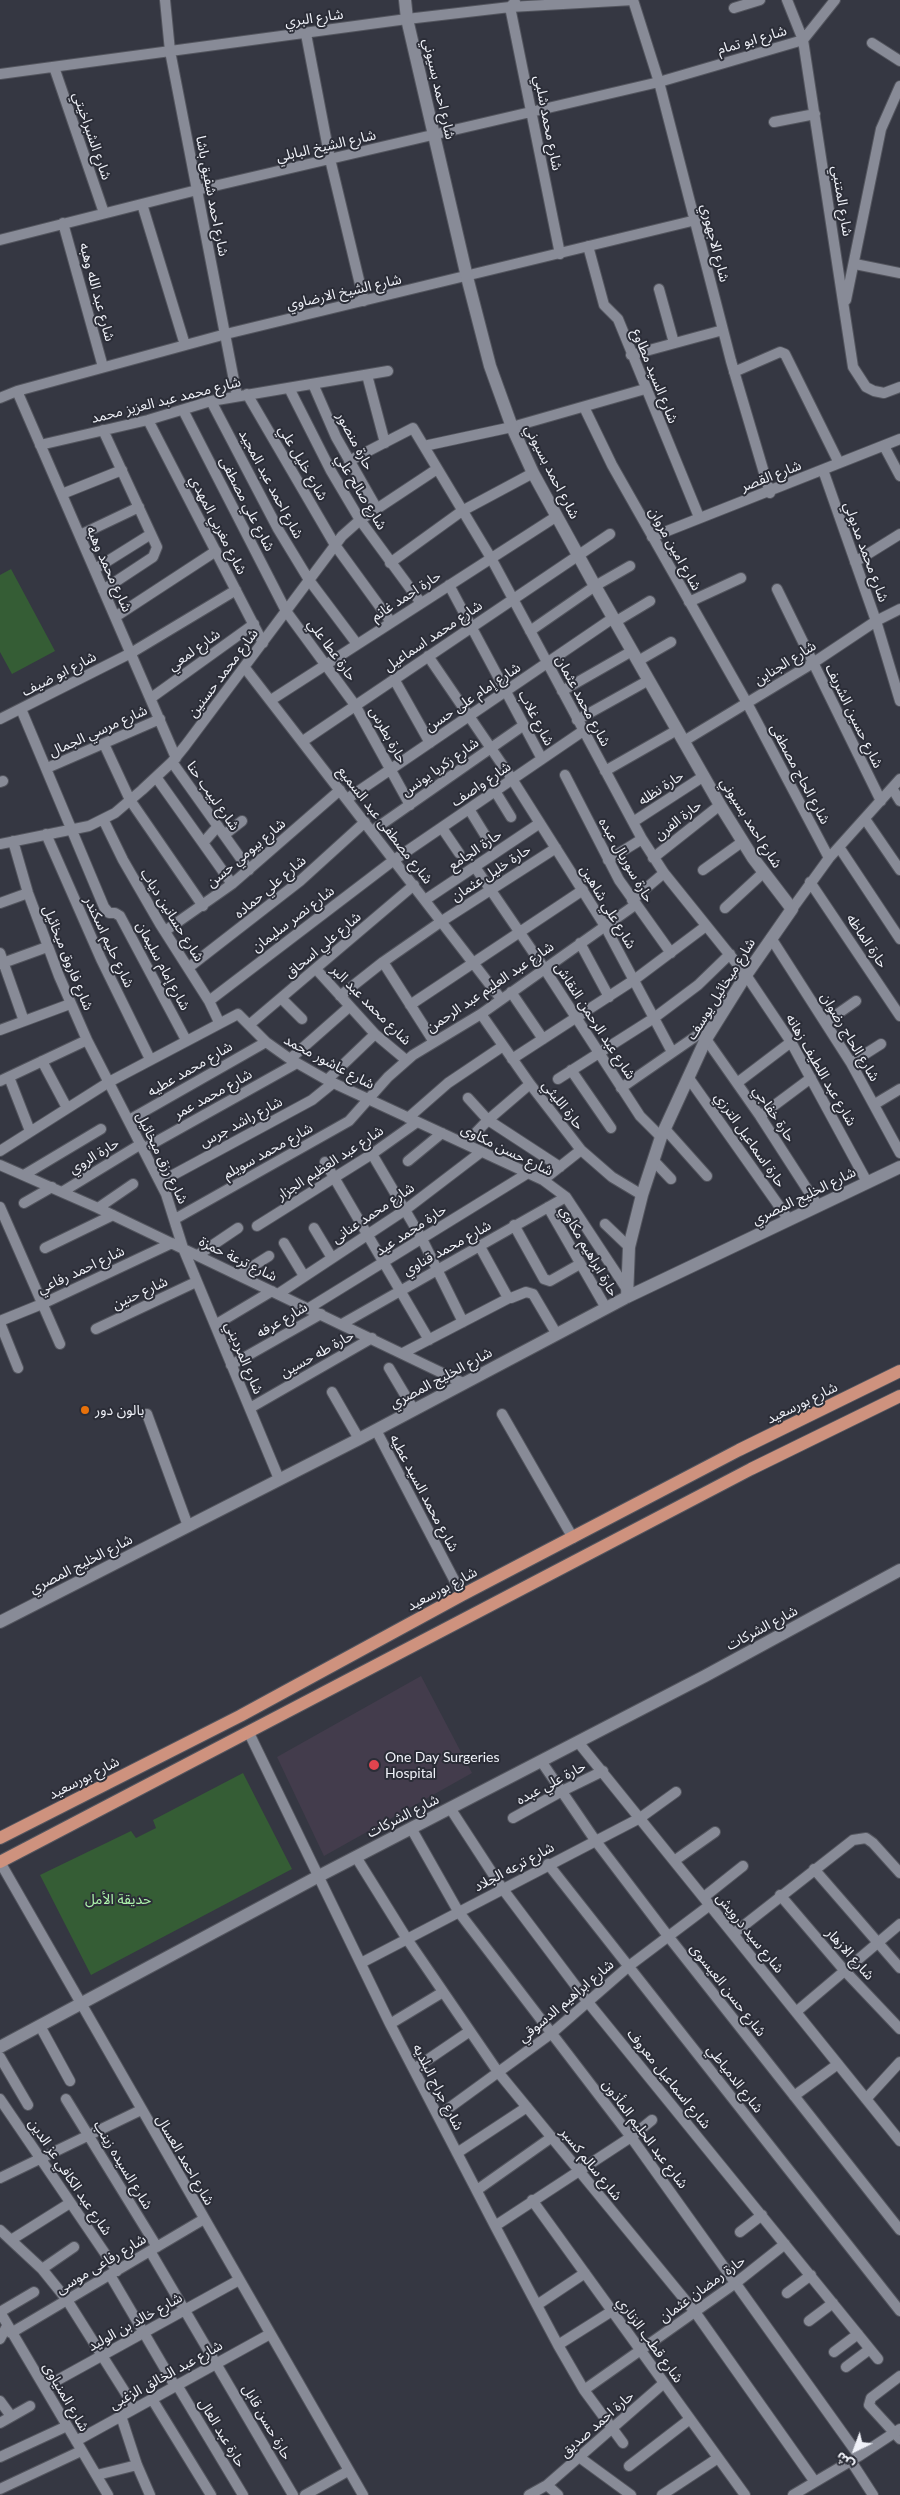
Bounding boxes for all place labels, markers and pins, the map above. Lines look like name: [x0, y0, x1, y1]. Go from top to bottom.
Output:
place label: بالون دور: [95, 1402, 144, 1418]
marker: بالون دور: [79, 1404, 91, 1416]
place label: One Day Surgeries Hospital: [385, 1749, 500, 1781]
marker: One Day Surgeries Hospital: [367, 1758, 381, 1772]

